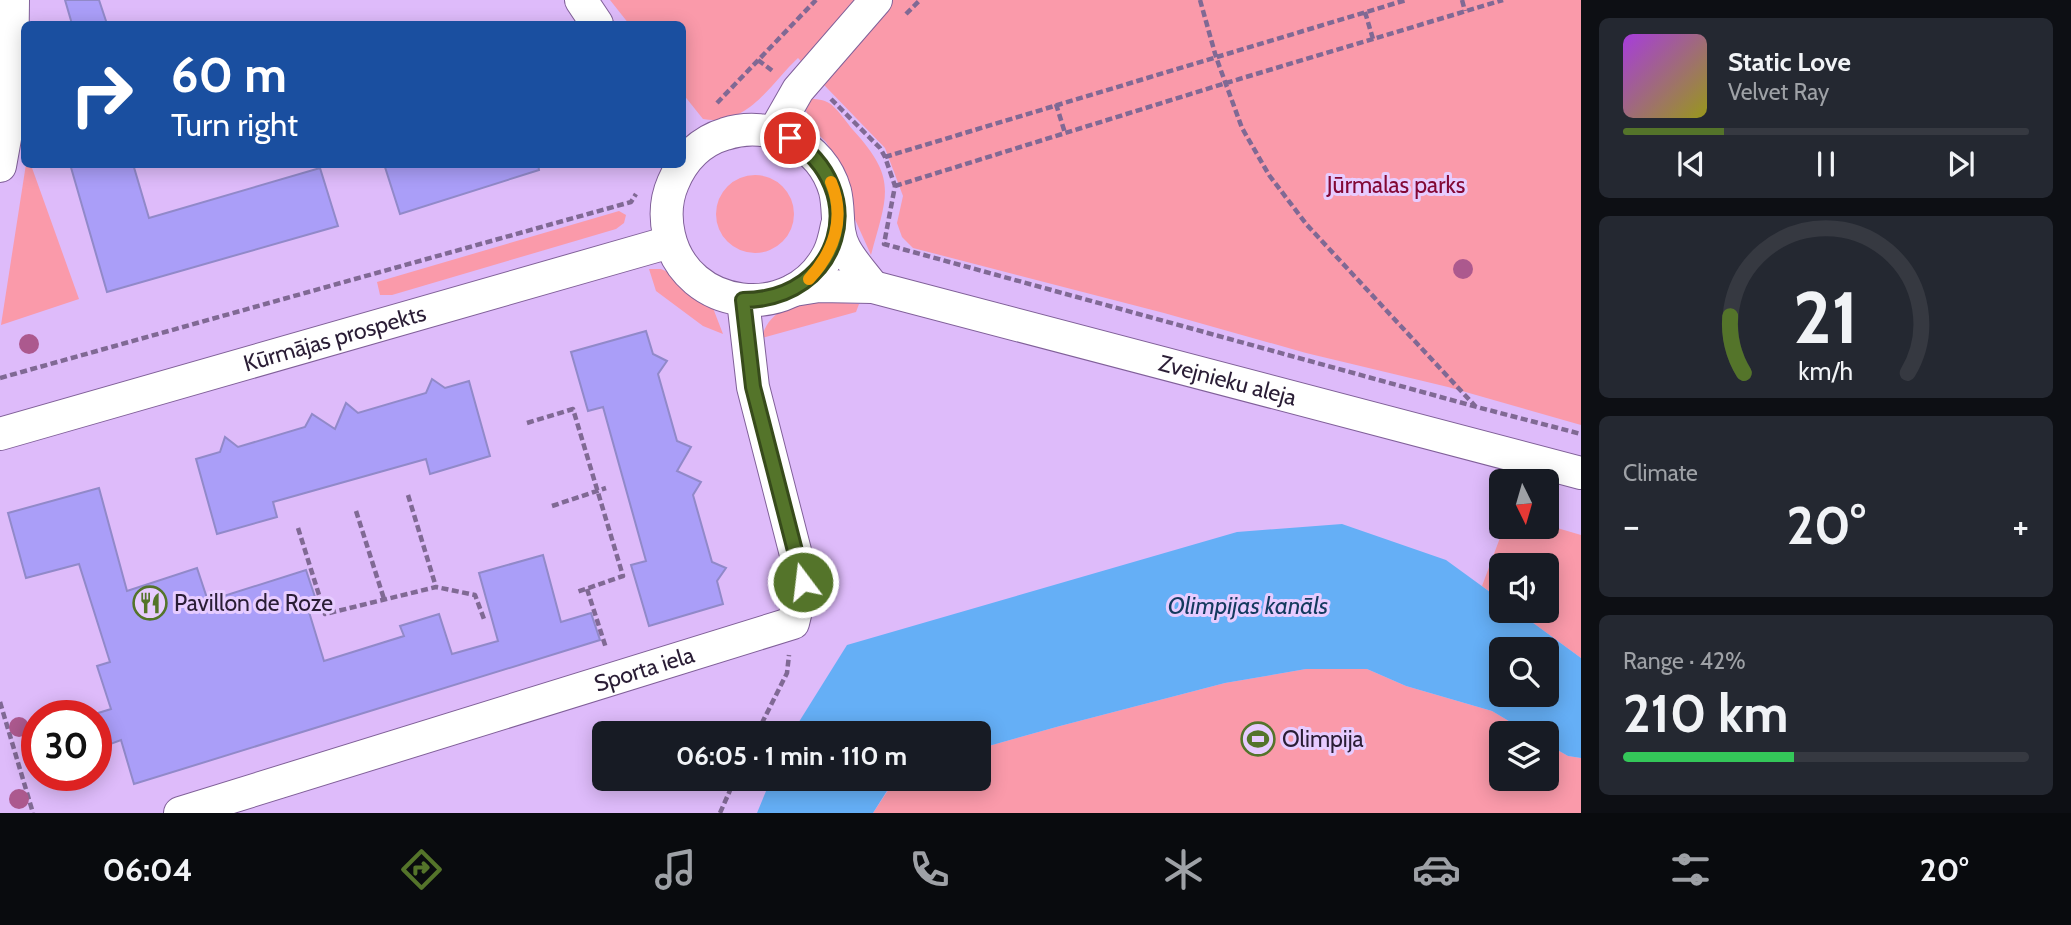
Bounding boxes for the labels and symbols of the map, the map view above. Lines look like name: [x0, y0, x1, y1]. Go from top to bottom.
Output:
pin: [760, 108, 820, 168]
park label: Jūrmalas parks: [1326, 171, 1465, 199]
street label: Kūrmājas prospekts: [240, 299, 429, 378]
street label: Zvejnieku aleja: [1156, 349, 1300, 412]
north arrow: [1489, 469, 1559, 539]
position arrow: [766, 545, 840, 619]
restaurant icon: Pavillon de Roze: [131, 584, 169, 622]
place label: Pavillon de Roze: [174, 589, 333, 617]
water label: Olimpijas kanāls: [1168, 591, 1328, 620]
street label: Sporta iela: [591, 640, 698, 698]
speed limit sign: 30: [21, 700, 112, 791]
sports icon: Olimpija: [1239, 720, 1277, 758]
place label: Olimpija: [1282, 725, 1364, 753]

